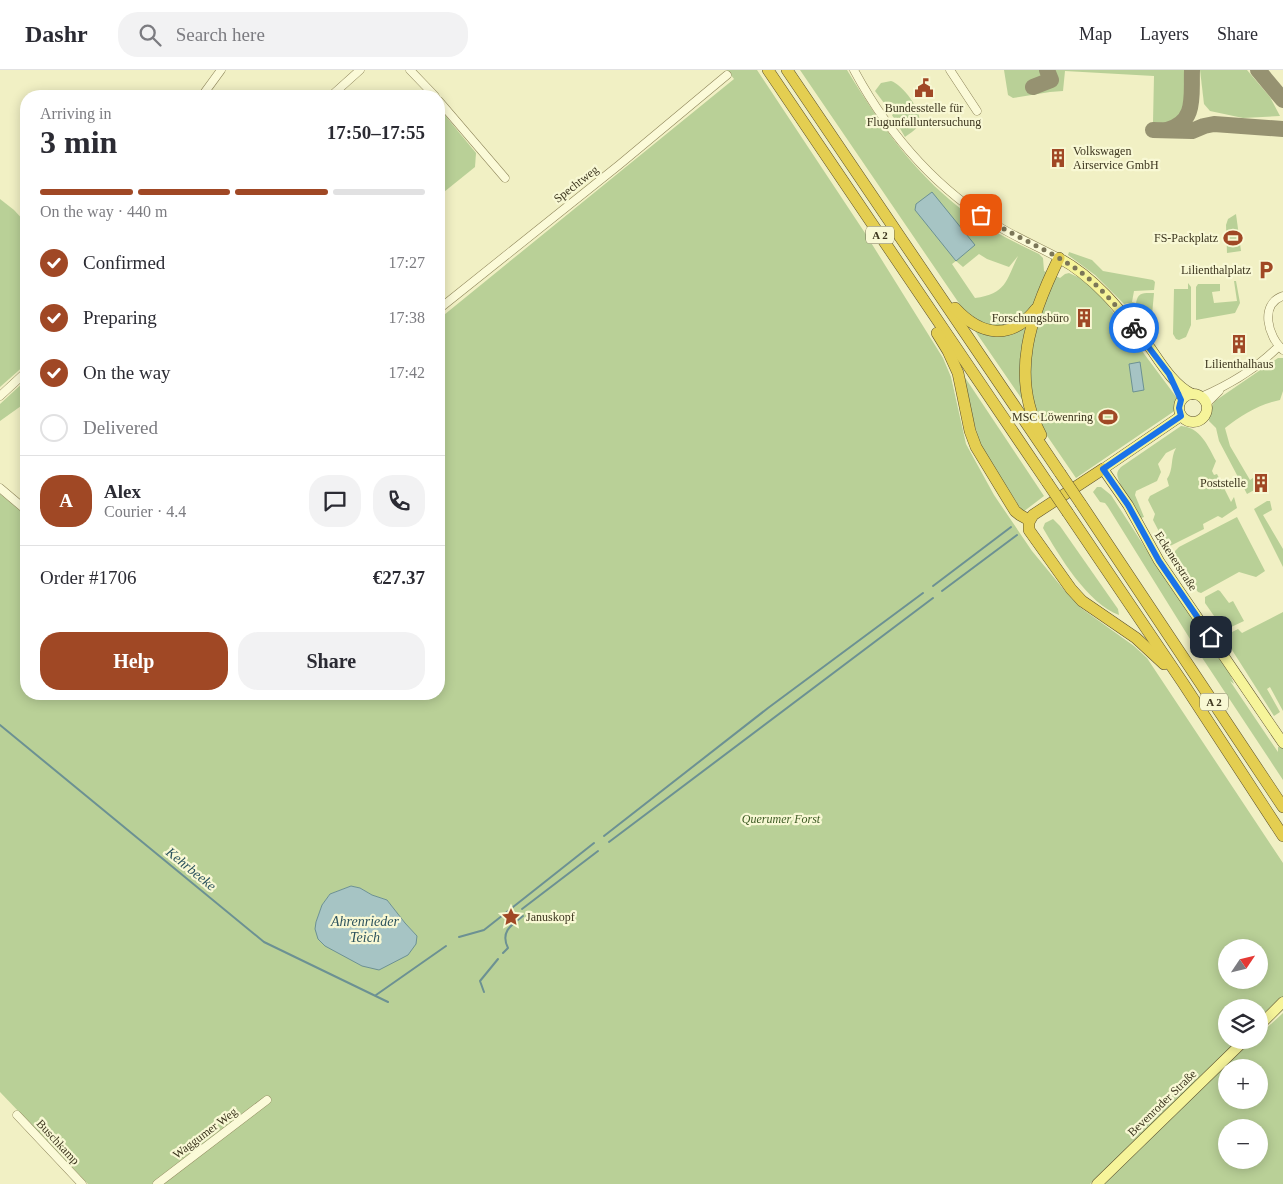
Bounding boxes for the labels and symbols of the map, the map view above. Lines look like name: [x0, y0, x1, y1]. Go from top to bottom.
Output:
public building icon: Bundesstelle für Flugunfalluntersuchung: [913, 77, 935, 99]
place label: Bundesstelle für Flugunfalluntersuchung: [867, 101, 981, 129]
place label: Volkswagen Airservice GmbH: [1073, 144, 1159, 172]
building icon: Volkswagen Airservice GmbH: [1047, 147, 1069, 169]
street label: Spechtweg: [551, 162, 601, 206]
pin: [960, 194, 1002, 236]
road number: A 2: [866, 226, 894, 244]
sports icon: FS-Packplatz: [1222, 227, 1244, 249]
place label: FS-Packplatz: [1154, 231, 1218, 245]
parking icon: Lilienthalplatz: [1255, 259, 1277, 281]
place label: Lilienthalplatz: [1181, 263, 1251, 277]
courier: [1109, 303, 1159, 353]
building icon: Forschungsbüro: [1073, 307, 1095, 329]
place label: Forschungsbüro: [992, 311, 1069, 325]
building icon: Lilienthalhaus: [1228, 333, 1250, 355]
place label: Lilienthalhaus: [1205, 357, 1274, 371]
sports icon: MSC Löwenring: [1097, 406, 1119, 428]
place label: MSC Löwenring: [1012, 410, 1093, 424]
building icon: Poststelle: [1250, 472, 1272, 494]
place label: Poststelle: [1200, 476, 1246, 490]
street label: Eckenerstraße: [1152, 529, 1200, 593]
pin: [1190, 616, 1232, 658]
road number: A 2: [1200, 694, 1228, 710]
park label: Querumer Forst: [742, 812, 821, 826]
water label: Kehrbeeke: [162, 844, 219, 894]
place icon: Januskopf: [500, 906, 522, 928]
place label: Januskopf: [526, 910, 575, 924]
water label: Ahrenrieder Teich: [330, 914, 399, 945]
north arrow: [1218, 939, 1268, 989]
street label: Bevenroder Straße: [1125, 1067, 1199, 1139]
street label: Waggumer Weg: [170, 1104, 240, 1162]
street label: Buschkamp: [34, 1117, 82, 1167]

